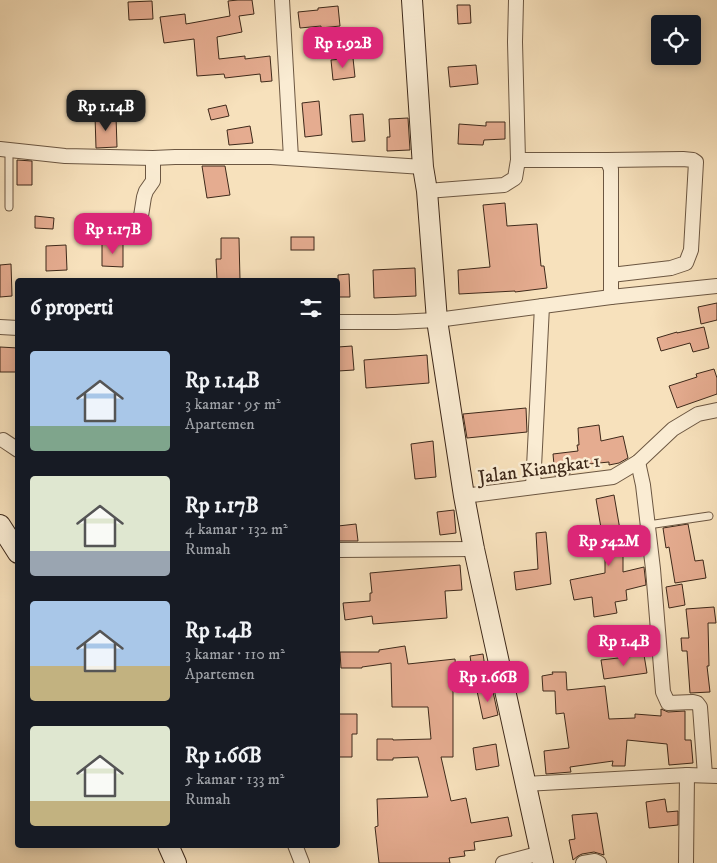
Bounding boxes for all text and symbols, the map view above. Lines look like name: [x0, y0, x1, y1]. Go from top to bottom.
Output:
map controls: [651, 15, 701, 65]
button: locate: [651, 15, 701, 65]
pin: Rp 1.92B: [291, 27, 395, 69]
text: Rp 1.92B: [314, 33, 372, 53]
pin: Rp 1.14B: [54, 90, 158, 132]
text: Rp 1.14B: [78, 96, 134, 116]
pin: Rp 1.17B: [61, 212, 165, 255]
text: Rp 1.17B: [85, 219, 141, 239]
icon: filters: [297, 294, 325, 322]
text: 6 properti: [30, 295, 113, 321]
text: Rp 1.14B: [185, 368, 260, 394]
icon: home: [70, 371, 130, 431]
text: 3 kamar · 95 m²: [185, 394, 281, 414]
text: Apartemen: [185, 414, 255, 434]
street label: Jalan Kiangkat 1: [475, 450, 602, 490]
text: Rp 1.17B: [185, 493, 259, 519]
icon: home: [70, 496, 130, 556]
text: 4 kamar · 132 m²: [185, 519, 288, 539]
pin: Rp 542M: [563, 524, 655, 567]
text: Rp 542M: [579, 531, 639, 551]
text: Rumah: [185, 539, 231, 559]
text: Rp 1.4B: [185, 618, 252, 644]
icon: home: [70, 621, 130, 681]
pin: Rp 1.4B: [578, 624, 670, 667]
text: Rp 1.4B: [598, 631, 650, 651]
text: 3 kamar · 110 m²: [185, 644, 285, 664]
pin: Rp 1.66B: [436, 660, 540, 703]
text: Apartemen: [185, 664, 255, 684]
text: Rp 1.66B: [459, 667, 517, 687]
text: Rp 1.66B: [185, 743, 262, 769]
icon: home: [70, 746, 130, 806]
text: 5 kamar · 133 m²: [185, 769, 285, 789]
text: Rumah: [185, 789, 231, 809]

